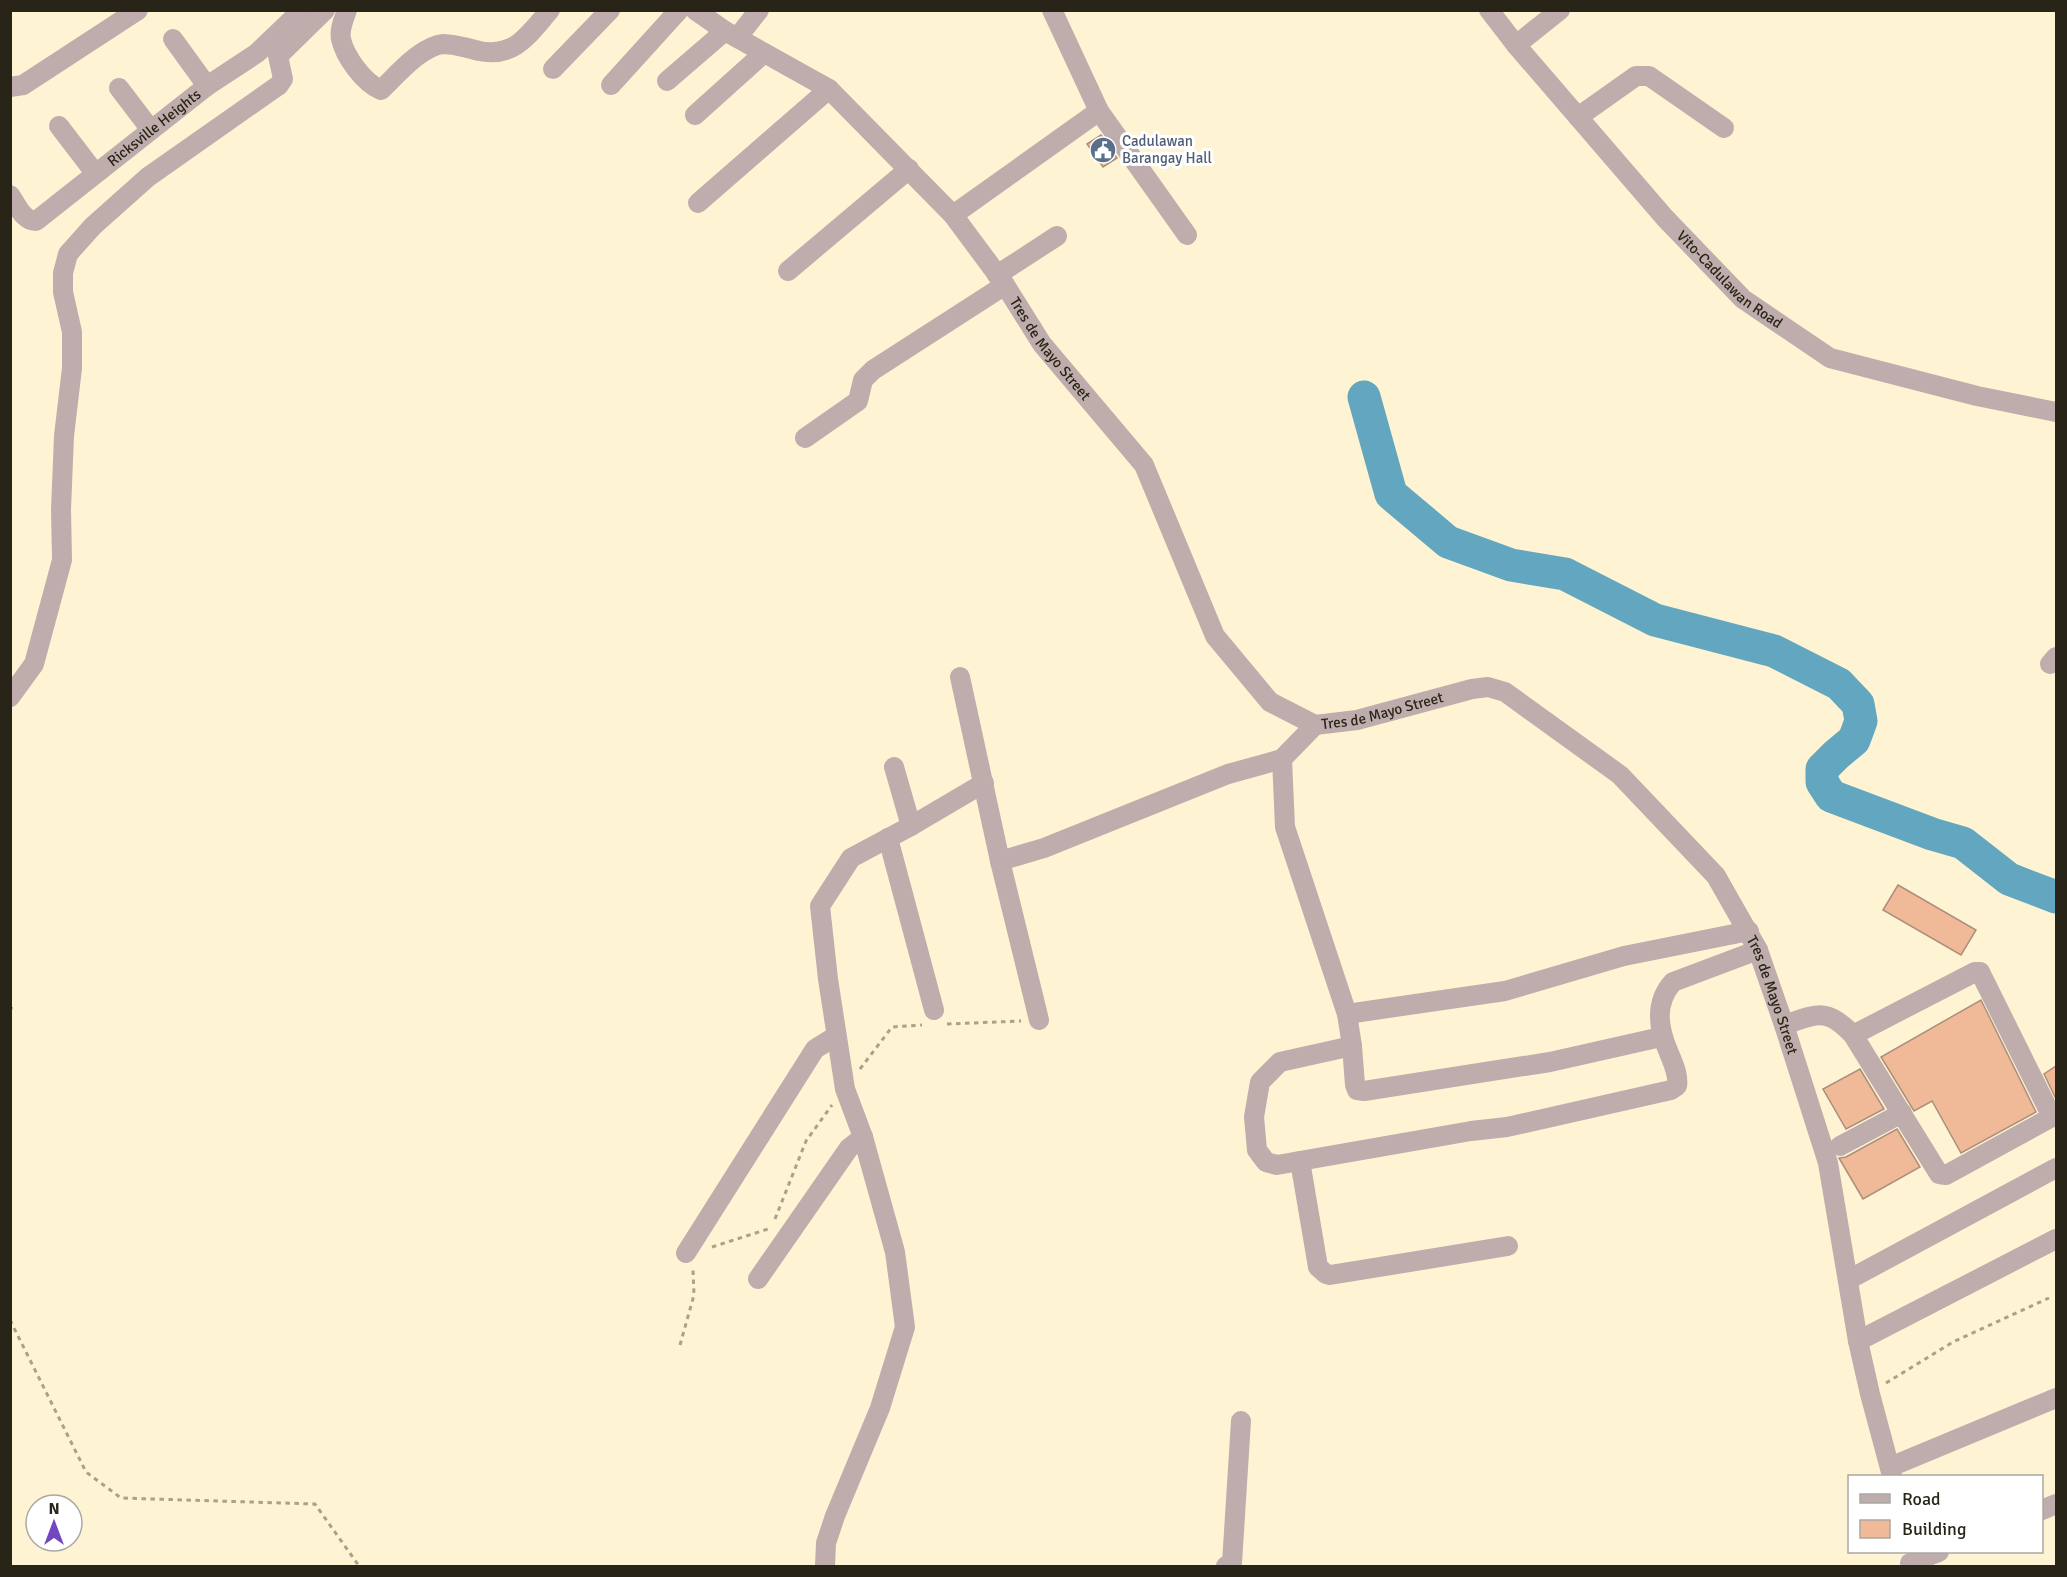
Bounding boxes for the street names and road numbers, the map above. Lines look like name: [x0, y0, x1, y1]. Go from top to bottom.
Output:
street label: Ricksville Heights: [104, 85, 205, 170]
street label: Vito-Cadulawan Road: [1673, 227, 1786, 332]
street label: Tres de Mayo Street: [1006, 294, 1095, 404]
street label: Tres de Mayo Street: [1320, 688, 1445, 733]
street label: Tres de Mayo Street: [1743, 932, 1802, 1057]

